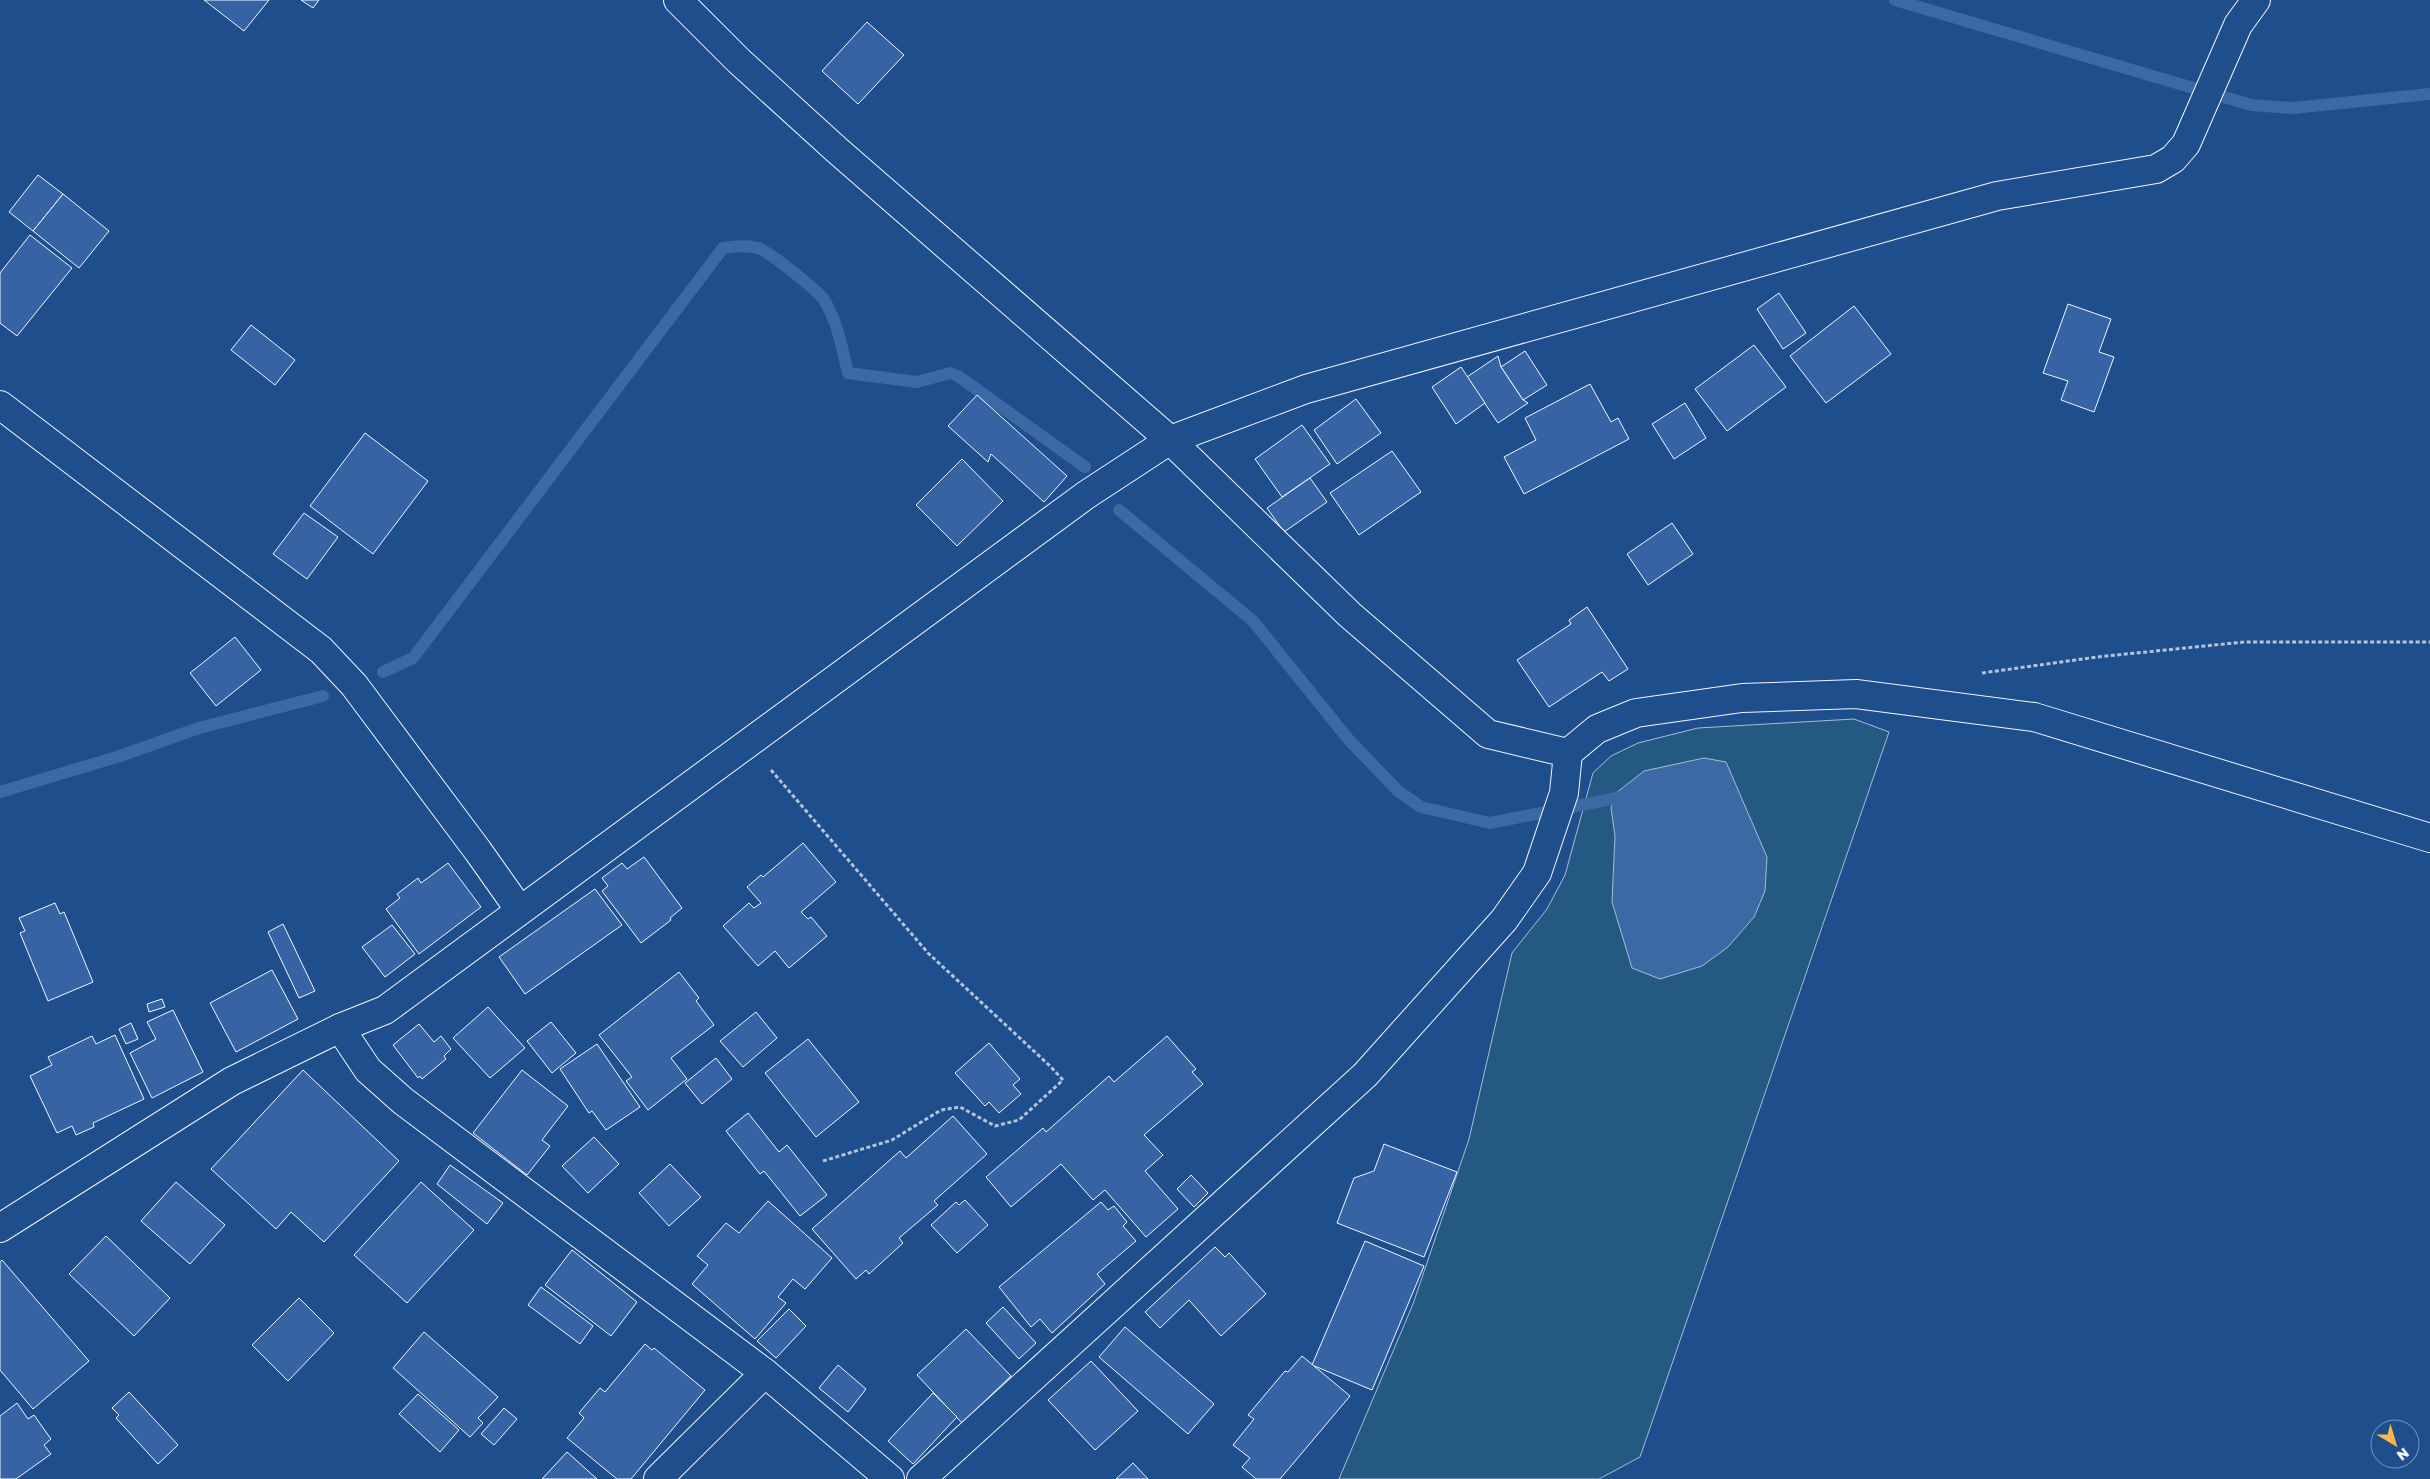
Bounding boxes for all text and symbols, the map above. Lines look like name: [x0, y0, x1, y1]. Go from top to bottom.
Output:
north arrow: [2370, 1419, 2420, 1469]
text: N: [2394, 1445, 2413, 1465]

